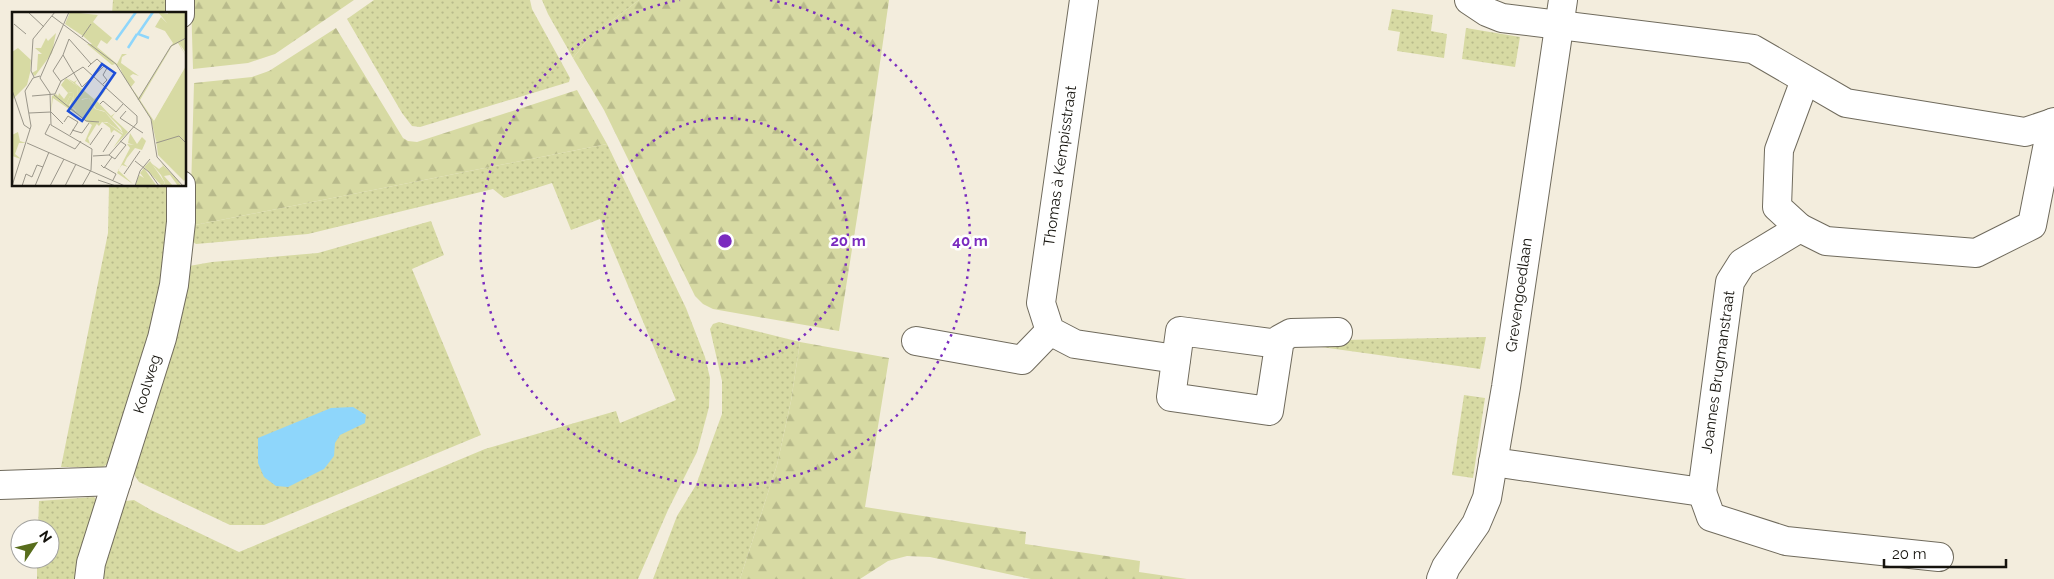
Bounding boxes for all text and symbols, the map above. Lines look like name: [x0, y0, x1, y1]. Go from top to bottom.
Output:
inset map: [12, 12, 186, 186]
street label: Thomas à Kempisstraat: [1040, 84, 1080, 248]
centre of rings: [716, 232, 734, 250]
text: 20 m: [830, 232, 866, 250]
text: 40 m: [952, 232, 988, 250]
street label: Grevengoedlaan: [1502, 237, 1536, 353]
street label: Joannes Brugmanstraat: [1698, 289, 1738, 455]
street label: Koolweg: [129, 352, 165, 416]
north arrow: [10, 519, 60, 569]
text: N: [36, 528, 55, 546]
scale bar: [1884, 536, 2006, 568]
text: 20 m: [1892, 545, 1927, 563]

